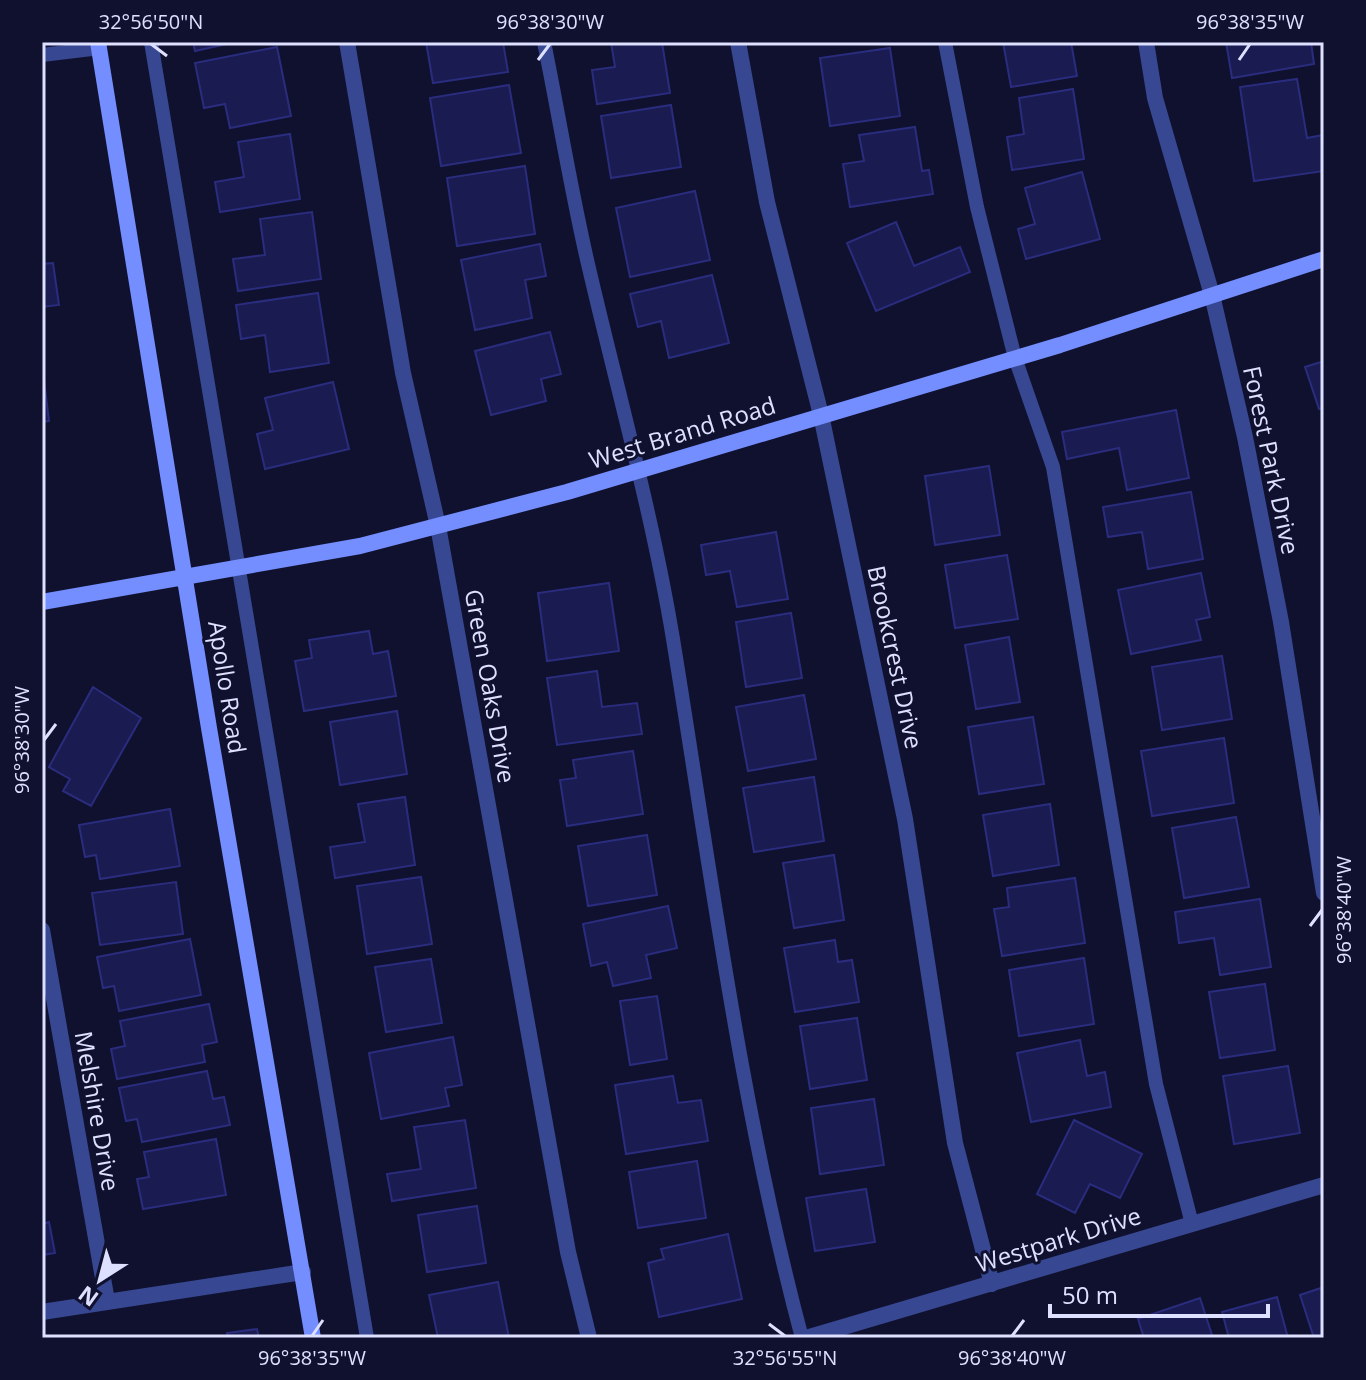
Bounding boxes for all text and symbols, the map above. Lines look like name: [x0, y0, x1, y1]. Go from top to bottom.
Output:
text: 32°56'50"N: [99, 8, 203, 35]
text: 96°38'30"W: [496, 8, 605, 35]
text: 96°38'35"W: [1196, 8, 1305, 35]
street label: Forest Park Drive: [1236, 363, 1308, 557]
street label: West Brand Road: [585, 388, 779, 476]
street label: Brookcrest Drive: [860, 562, 932, 752]
street label: Green Oaks Drive: [458, 587, 524, 785]
street label: Apollo Road: [201, 618, 255, 756]
text: 96°38'30"W: [8, 685, 35, 794]
text: 96°38'40"W: [1330, 855, 1357, 964]
street label: Melshire Drive: [68, 1029, 128, 1193]
street label: Westpark Drive: [971, 1198, 1145, 1280]
north arrow: [60, 1240, 140, 1320]
scale bar: [1050, 1268, 1268, 1318]
text: 50 m: [1062, 1278, 1118, 1311]
text: N: [72, 1280, 104, 1314]
text: 96°38'35"W: [258, 1344, 367, 1371]
text: 32°56'55"N: [733, 1344, 837, 1371]
text: 96°38'40"W: [958, 1344, 1067, 1371]

